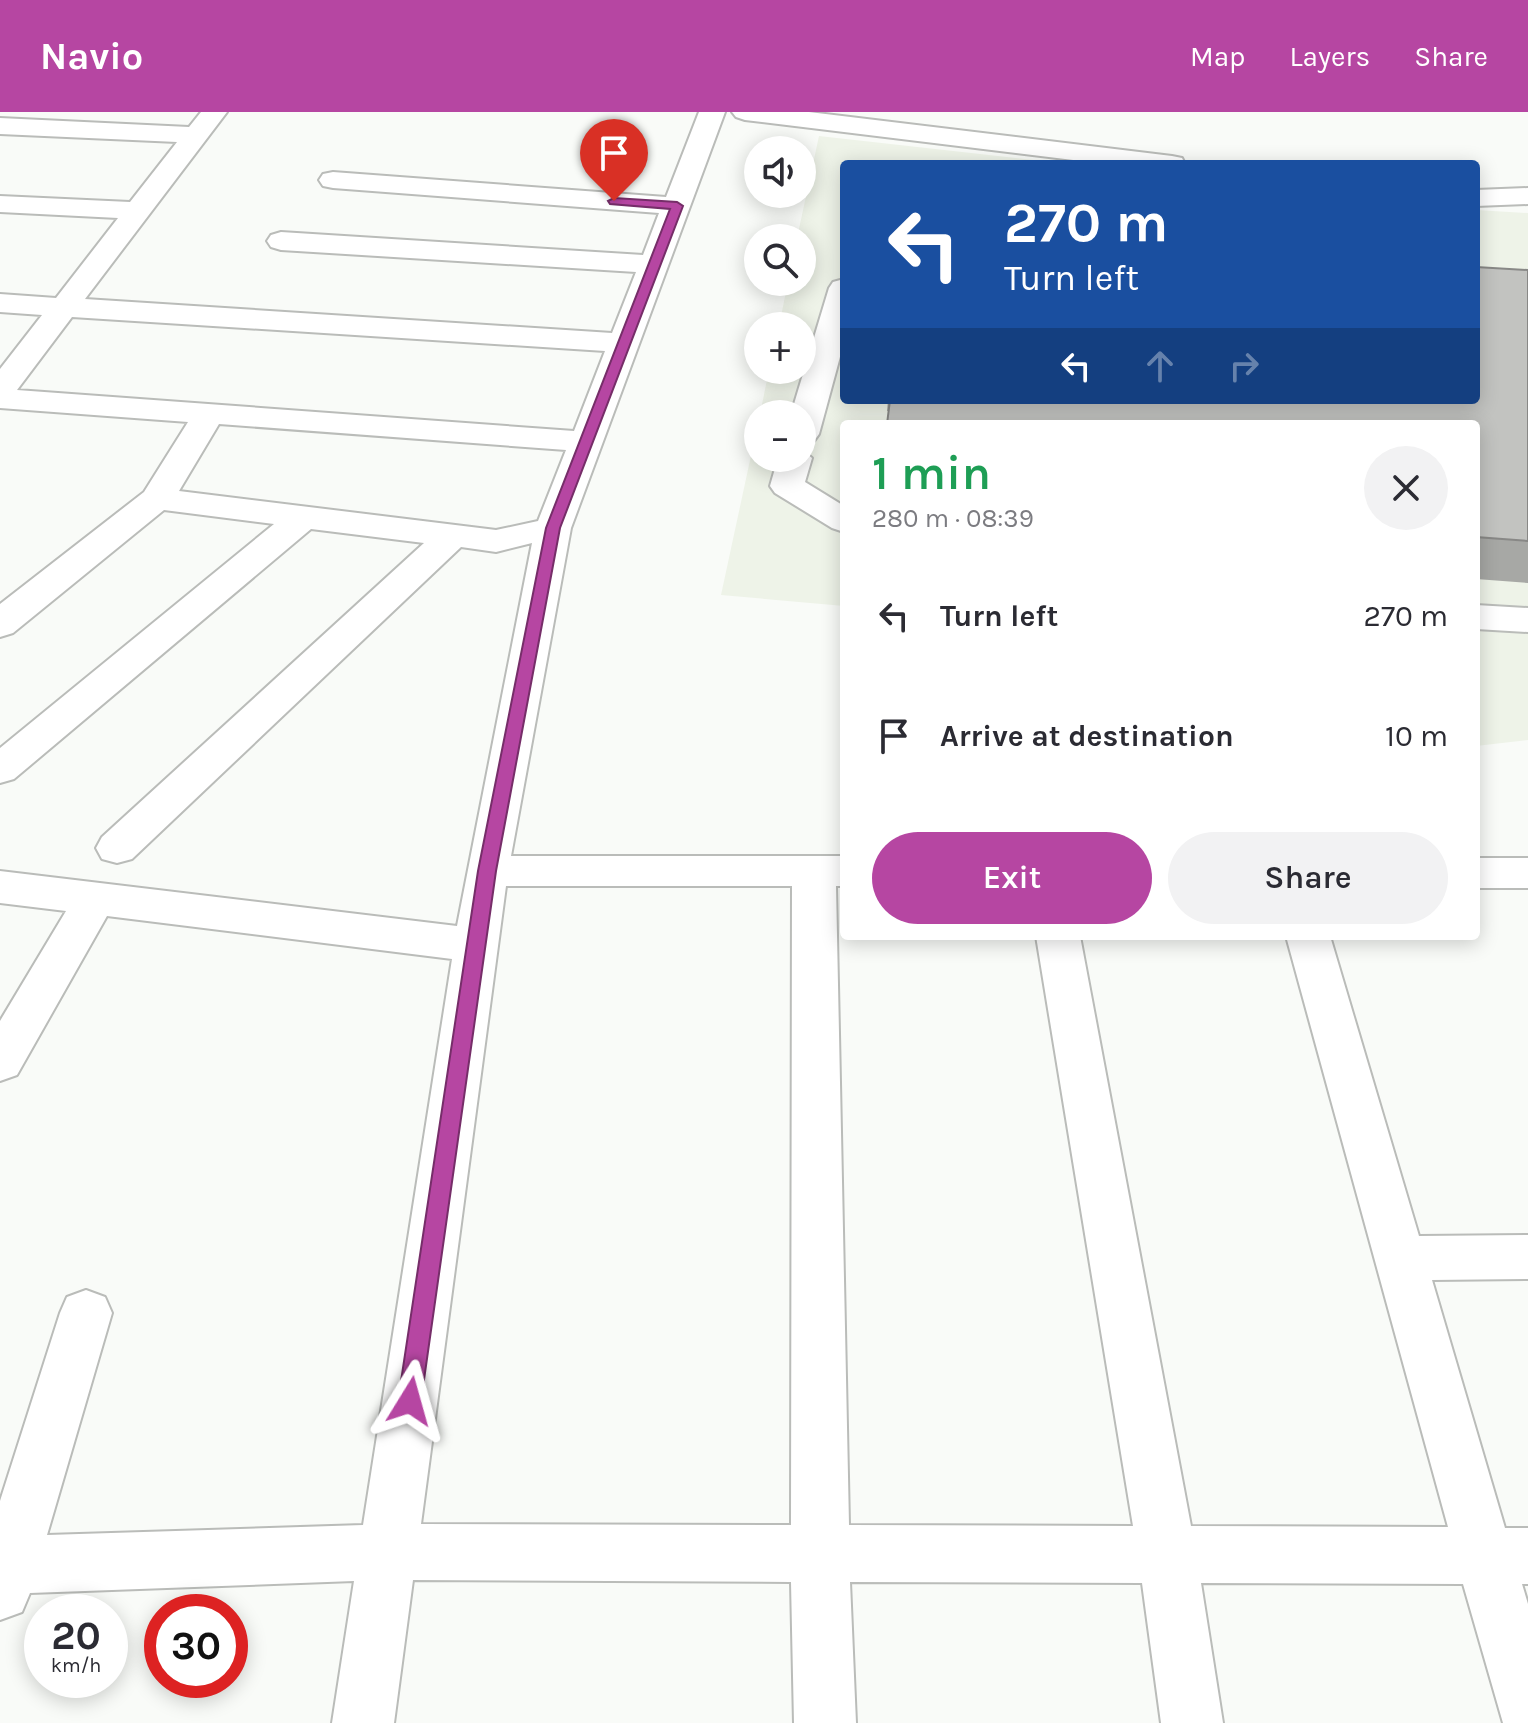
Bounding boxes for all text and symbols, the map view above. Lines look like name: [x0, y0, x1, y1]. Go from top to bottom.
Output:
text: Navio: [40, 34, 143, 79]
text: Map: [1190, 40, 1245, 73]
text: Layers: [1289, 40, 1370, 73]
text: Share: [1414, 40, 1488, 73]
pin: [580, 119, 648, 201]
icon: arrive: [592, 131, 636, 175]
map controls: [744, 136, 816, 472]
button: sound: [744, 136, 816, 208]
text: 270 m: [1004, 190, 1168, 255]
icon: left: [872, 192, 976, 296]
button: search: [744, 224, 816, 296]
text: Turn left: [1004, 257, 1139, 299]
button: +: [744, 312, 816, 384]
icon: left: [1054, 344, 1098, 388]
icon: ahead: [1138, 344, 1182, 388]
icon: right: [1222, 344, 1266, 388]
button: −: [744, 400, 816, 472]
text: 1 min: [872, 445, 991, 501]
button: close: [1364, 446, 1448, 530]
text: 280 m · 08:39: [872, 503, 1034, 534]
icon: left: [872, 594, 916, 638]
text: Turn left: [940, 598, 1058, 634]
text: 270 m: [1364, 598, 1448, 634]
icon: arrive: [872, 714, 916, 758]
text: Arrive at destination: [940, 718, 1234, 754]
text: 10 m: [1385, 718, 1448, 754]
button: Exit: [872, 832, 1152, 924]
button: Share: [1168, 832, 1448, 924]
position arrow: [368, 1359, 452, 1443]
speed limit sign: 30: [144, 1594, 248, 1698]
text: 20: [51, 1612, 101, 1659]
text: km/h: [51, 1654, 101, 1677]

